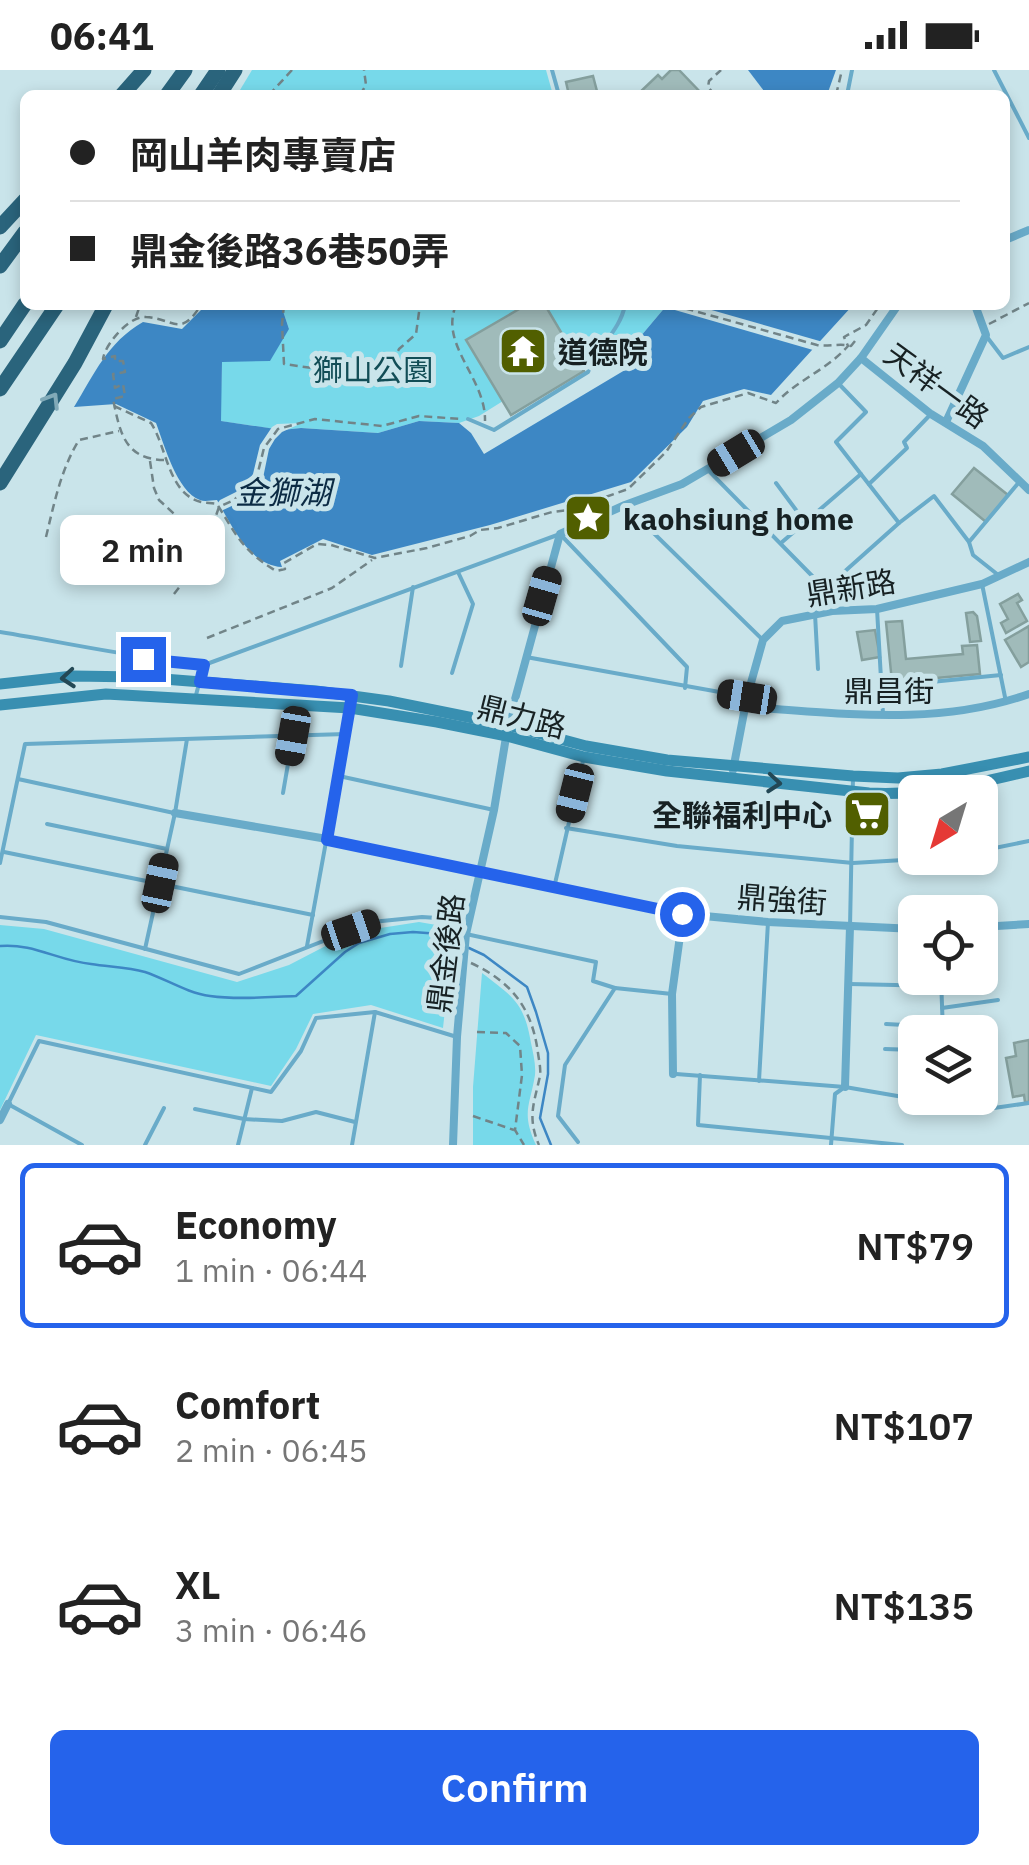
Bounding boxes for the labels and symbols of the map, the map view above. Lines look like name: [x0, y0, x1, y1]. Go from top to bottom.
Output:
temple icon: 道德院: [497, 325, 549, 377]
place label: 道德院: [558, 332, 648, 371]
street label: 天祥一路: [877, 334, 997, 436]
park label: 獅山公園: [313, 350, 433, 389]
one-way arrow: [40, 393, 59, 411]
car: [703, 425, 769, 481]
water label: 金獅湖: [235, 471, 336, 513]
place icon: kaohsiung home: [562, 492, 614, 544]
place label: kaohsiung home: [623, 499, 854, 538]
callout: 2 min: [61, 514, 226, 584]
street label: 鼎新路: [804, 561, 898, 613]
car: [519, 563, 565, 629]
route end: [121, 637, 166, 682]
one-way arrow: [59, 666, 75, 688]
street label: 鼎昌街: [844, 671, 934, 710]
car: [715, 677, 779, 717]
street label: 鼎力路: [474, 686, 570, 746]
car: [273, 704, 313, 768]
car: [553, 760, 597, 826]
one-way arrow: [767, 772, 783, 793]
north arrow: [898, 775, 998, 875]
supermarket icon: 全聯福利中心: [841, 788, 893, 840]
place label: 全聯福利中心: [652, 795, 832, 834]
car: [139, 851, 181, 915]
street label: 鼎強街: [736, 876, 828, 922]
street label: 鼎金後路: [418, 891, 472, 1015]
route start: [660, 892, 705, 937]
car: [318, 906, 384, 954]

